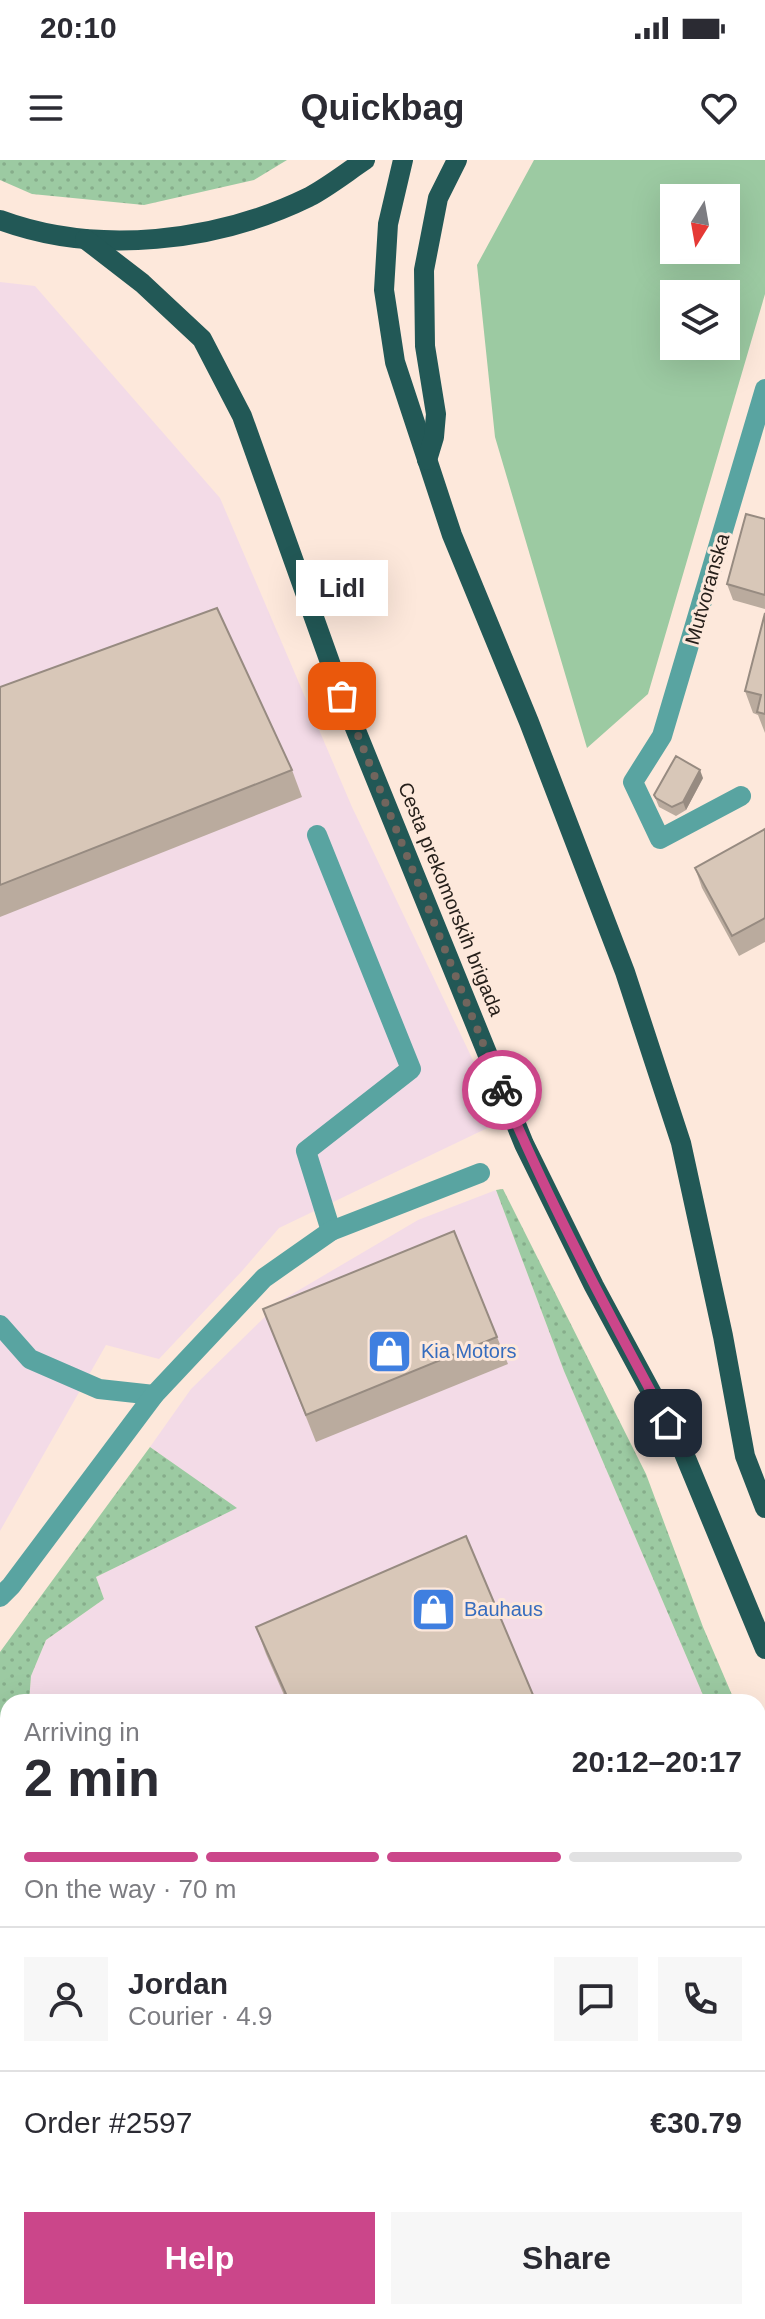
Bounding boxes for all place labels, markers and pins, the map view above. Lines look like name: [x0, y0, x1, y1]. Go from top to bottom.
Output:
callout: Lidl: [296, 560, 388, 616]
pin: [308, 662, 376, 730]
shop icon: Kia Motors: [366, 1327, 414, 1375]
place label: Kia Motors: [421, 1340, 517, 1362]
pin: [634, 1389, 702, 1457]
shop icon: Bauhaus: [409, 1585, 457, 1633]
place label: Bauhaus: [464, 1598, 543, 1620]

